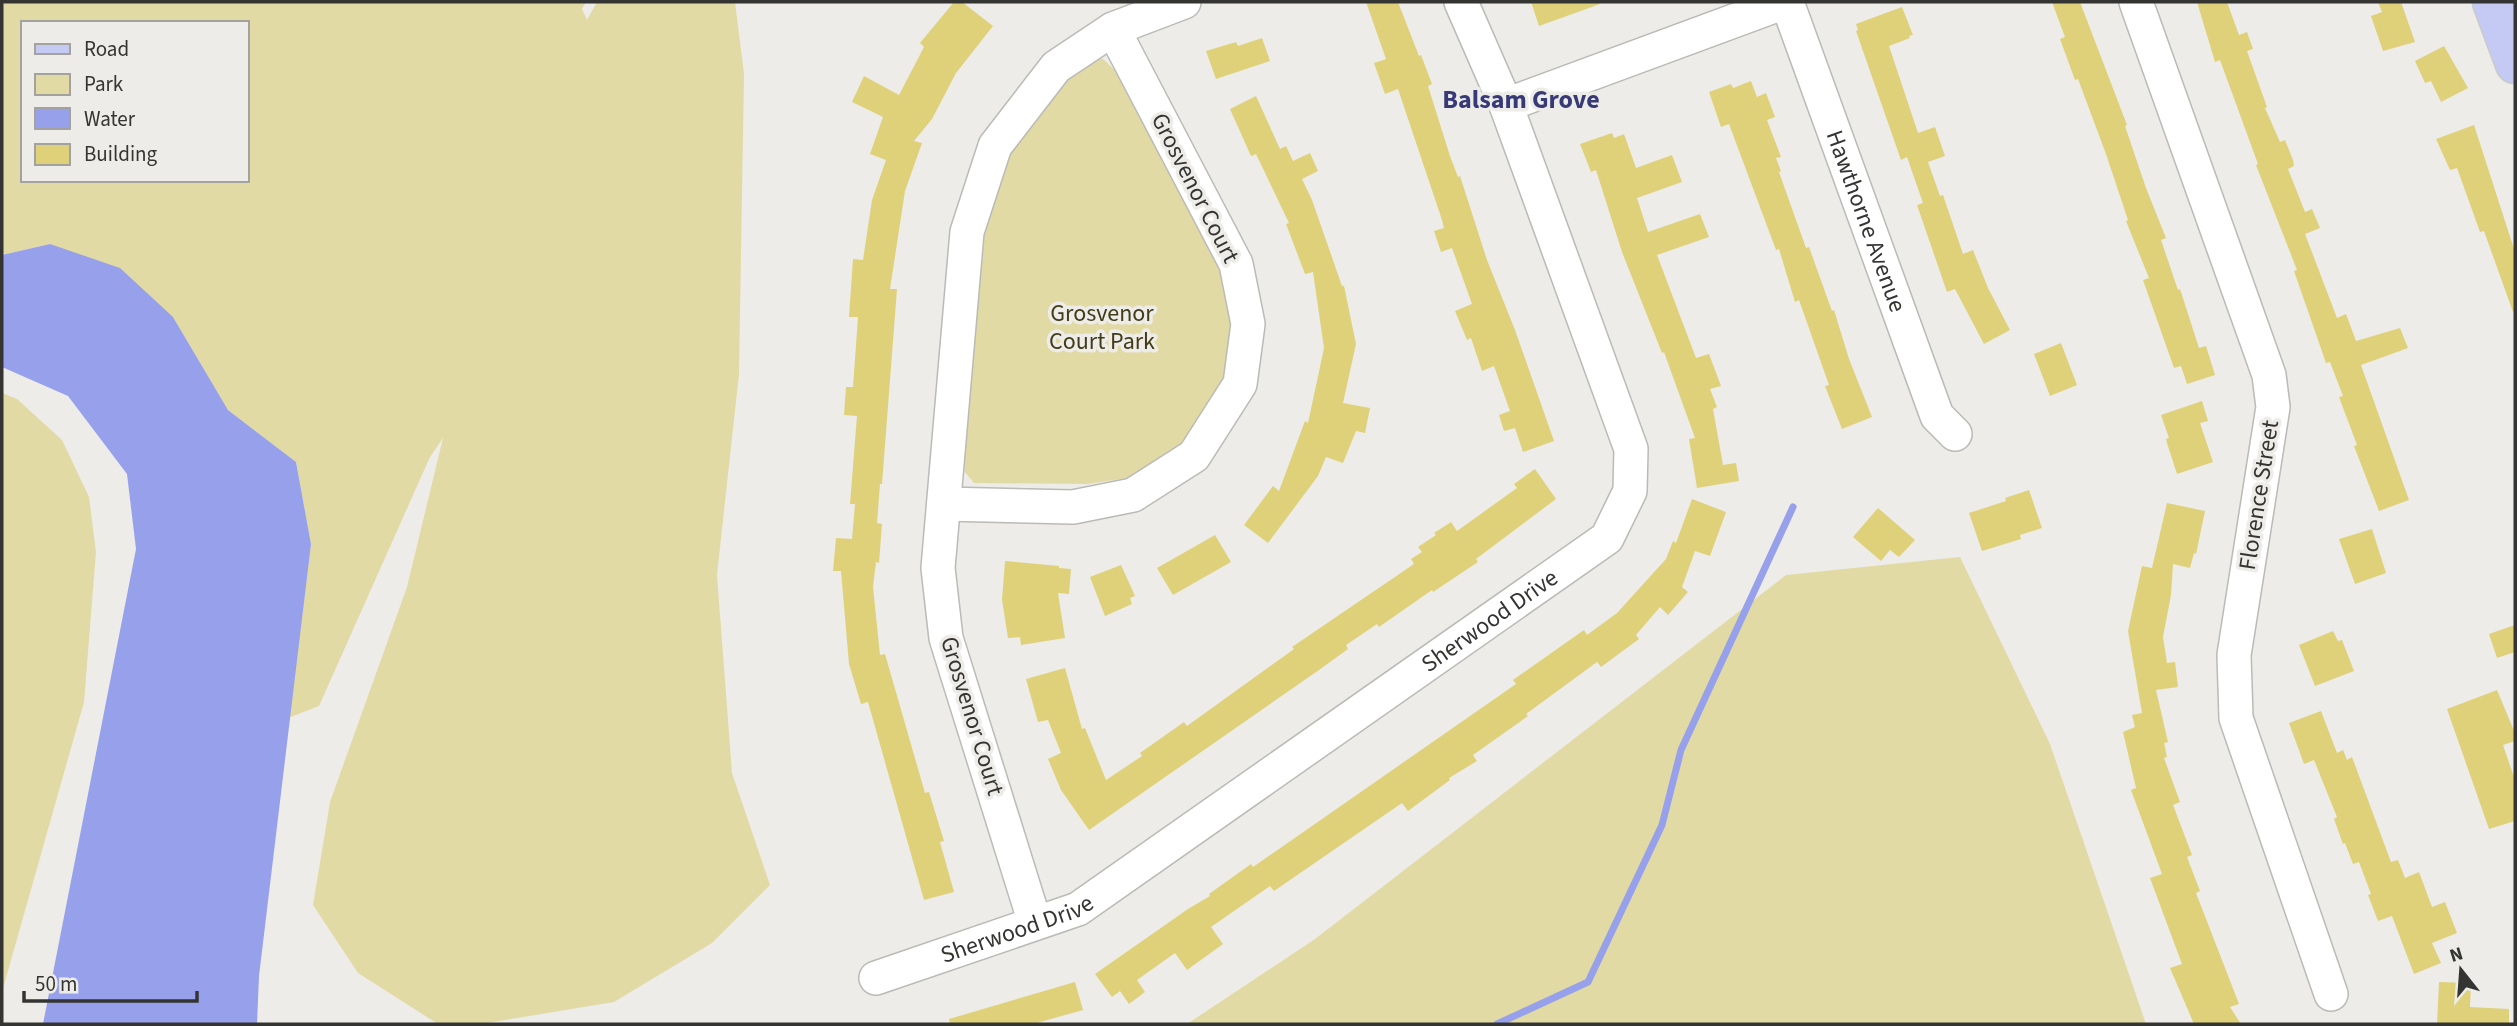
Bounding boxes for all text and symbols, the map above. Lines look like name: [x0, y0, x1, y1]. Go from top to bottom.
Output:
legend: [21, 21, 248, 182]
text: Road: [84, 34, 129, 64]
text: Park: [84, 69, 124, 99]
district label: Balsam Grove: [1442, 81, 1600, 118]
text: Water: [84, 104, 136, 134]
street label: Grosvenor Court: [1142, 107, 1248, 269]
street label: Hawthorne Avenue: [1817, 125, 1915, 317]
text: Building: [84, 139, 158, 169]
park label: Grosvenor Court Park: [1049, 296, 1155, 359]
street label: Florence Street: [2230, 418, 2288, 572]
street label: Sherwood Drive: [1414, 560, 1565, 681]
street label: Grosvenor Court: [931, 632, 1013, 800]
street label: Sherwood Drive: [936, 886, 1101, 972]
north arrow: [2426, 935, 2496, 1005]
text: N: [2446, 940, 2466, 970]
scale bar: [24, 960, 198, 1004]
text: 50 m: [35, 969, 77, 999]

